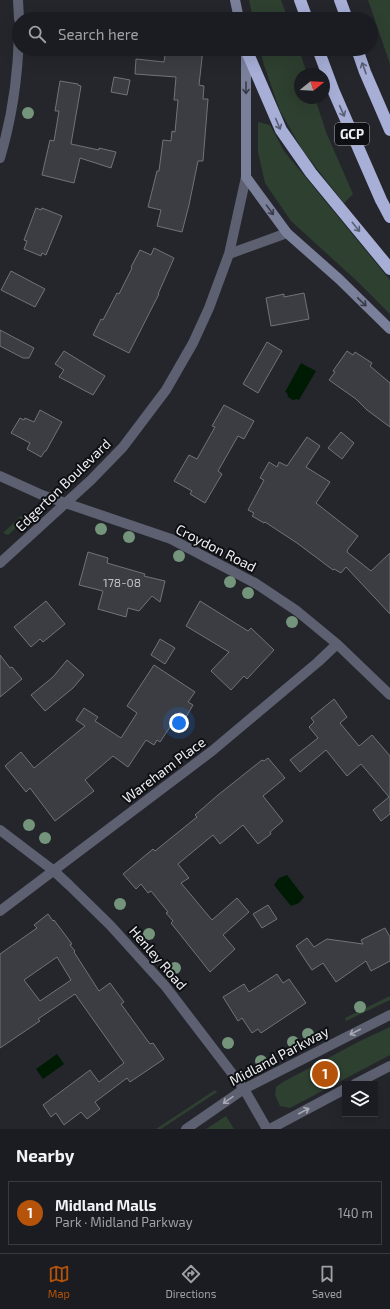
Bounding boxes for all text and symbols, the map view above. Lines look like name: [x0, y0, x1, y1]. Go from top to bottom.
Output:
search box: [12, 12, 378, 56]
icon: search: [26, 23, 48, 45]
text: Search here: [58, 25, 139, 43]
one-way arrow: [360, 63, 368, 75]
north arrow: [294, 68, 330, 104]
one-way arrow: [242, 81, 250, 94]
one-way arrow: [339, 105, 346, 117]
one-way arrow: [275, 117, 282, 129]
road number: GCP: [335, 123, 369, 145]
one-way arrow: [266, 205, 274, 216]
one-way arrow: [351, 222, 360, 233]
one-way arrow: [357, 297, 367, 306]
street label: Edgerton Boulevard: [11, 435, 114, 535]
street label: Croydon Road: [173, 520, 259, 575]
house number: 178-08: [103, 575, 141, 589]
your location: [169, 713, 189, 733]
street label: Wareham Place: [119, 733, 208, 806]
street label: Henley Road: [126, 922, 191, 993]
street label: Midland Parkway: [226, 1022, 332, 1089]
one-way arrow: [349, 1029, 361, 1036]
pin: 1: [312, 1059, 338, 1089]
map controls: [342, 1081, 378, 1117]
button: layers: [342, 1081, 378, 1117]
one-way arrow: [223, 1096, 234, 1104]
one-way arrow: [298, 1107, 310, 1114]
text: Nearby: [16, 1145, 74, 1165]
text: Midland Malls: [55, 1196, 157, 1214]
text: 1: [27, 1205, 33, 1221]
text: 140 m: [338, 1205, 373, 1221]
text: Park · Midland Parkway: [55, 1214, 193, 1230]
tab: Map: [48, 1263, 70, 1300]
tab: Directions: [166, 1263, 216, 1300]
tab: Saved: [312, 1263, 342, 1300]

